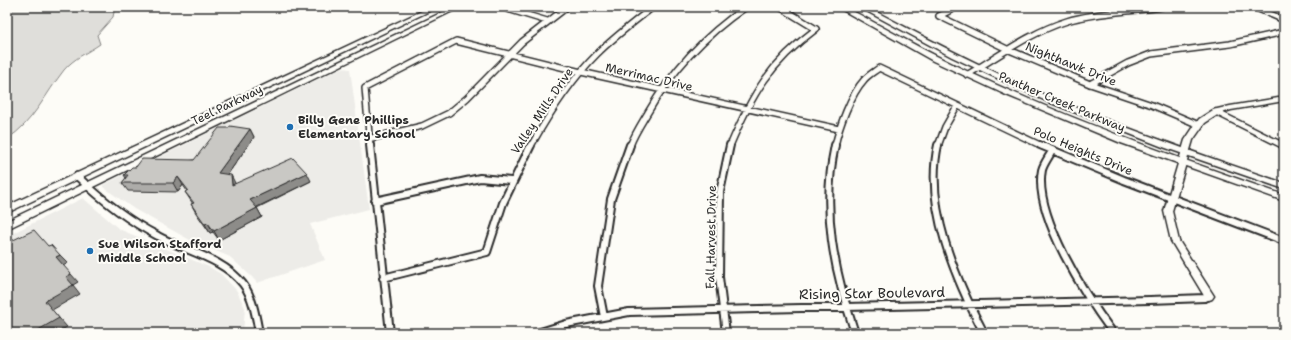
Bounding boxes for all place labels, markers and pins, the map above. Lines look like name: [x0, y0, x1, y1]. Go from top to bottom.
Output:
place label: Billy Gene Phillips Elementary School: [298, 112, 415, 142]
marker: Billy Gene Phillips Elementary School: [285, 122, 295, 132]
place label: Sue Wilson Stafford Middle School: [98, 236, 222, 266]
marker: Sue Wilson Stafford Middle School: [85, 246, 95, 256]

